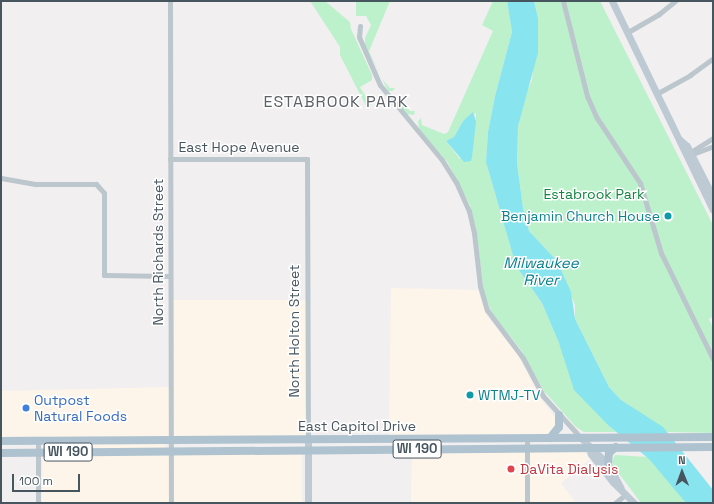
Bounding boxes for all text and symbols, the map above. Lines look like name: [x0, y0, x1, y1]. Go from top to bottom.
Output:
district label: ESTABROOK PARK: [263, 92, 409, 112]
street label: East Hope Avenue: [178, 139, 300, 155]
street label: North Richards Street: [150, 179, 166, 325]
park label: Estabrook Park: [543, 186, 645, 202]
place label: Benjamin Church House: [501, 208, 660, 224]
marker: Benjamin Church House: [663, 211, 673, 221]
water label: Milwaukee River: [503, 253, 579, 288]
street label: North Holton Street: [286, 265, 302, 397]
place label: WTMJ-TV: [478, 387, 540, 403]
marker: WTMJ-TV: [465, 390, 475, 400]
place label: Outpost Natural Foods: [34, 392, 127, 424]
marker: Outpost Natural Foods: [21, 403, 31, 413]
street label: East Capitol Drive: [298, 418, 416, 434]
road number: WI 190: [392, 438, 442, 460]
road number: WI 190: [43, 441, 93, 463]
north arrow: [662, 452, 702, 492]
text: N: [678, 453, 686, 467]
place label: DaVita Dialysis: [520, 461, 618, 477]
marker: DaVita Dialysis: [505, 463, 517, 475]
scale bar: [14, 466, 82, 492]
text: 100 m: [19, 473, 53, 489]

